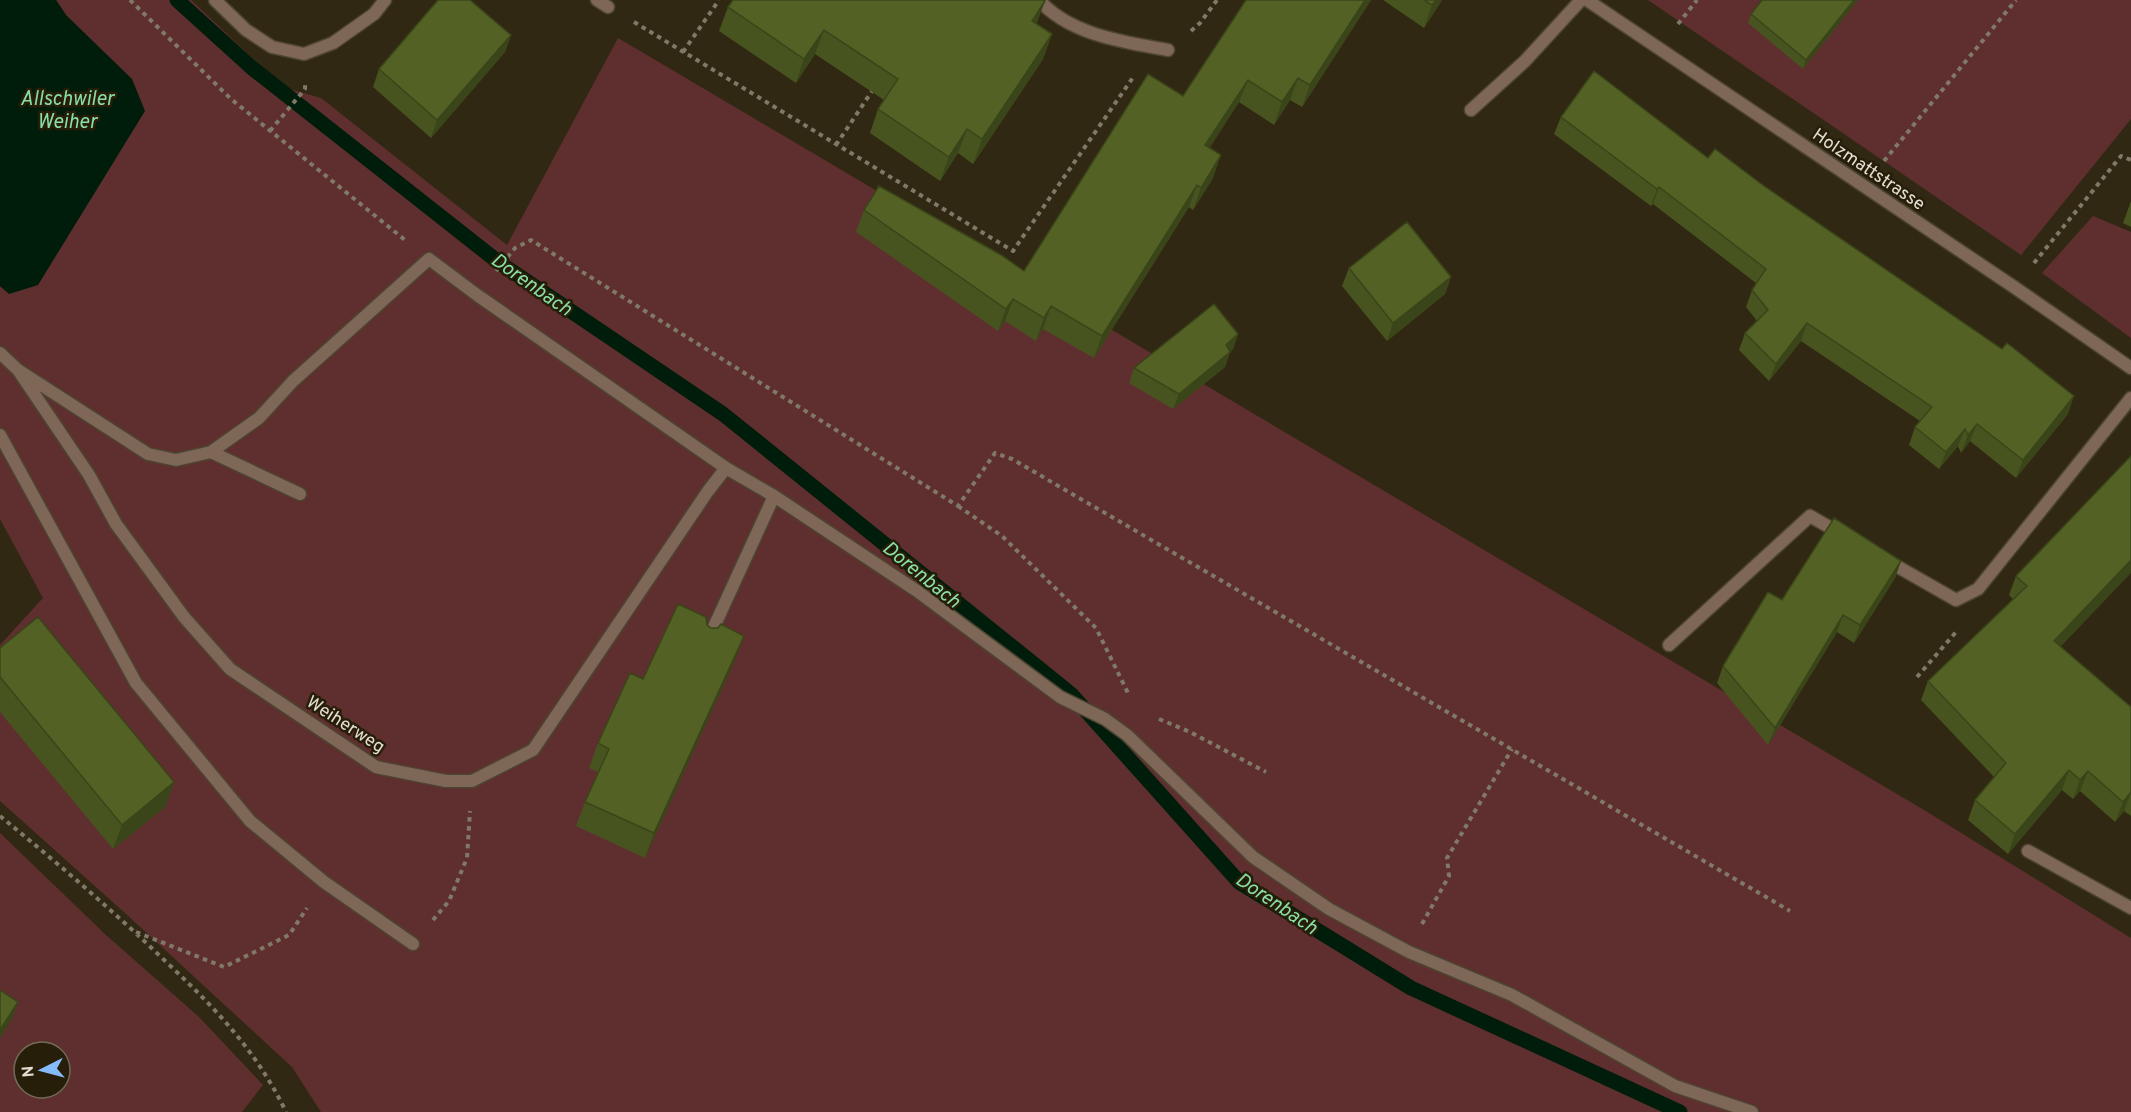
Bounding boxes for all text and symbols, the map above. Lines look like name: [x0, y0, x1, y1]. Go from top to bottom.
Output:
water label: Allschwiler Weiher: [20, 87, 115, 136]
street label: Holzmattstrasse: [1807, 124, 1929, 216]
water label: Dorenbach: [485, 248, 577, 323]
water label: Dorenbach: [876, 536, 965, 615]
street label: Weiherweg: [302, 691, 389, 759]
water label: Dorenbach: [1230, 868, 1322, 942]
north arrow: [12, 1040, 72, 1100]
text: N: [19, 1065, 40, 1078]

